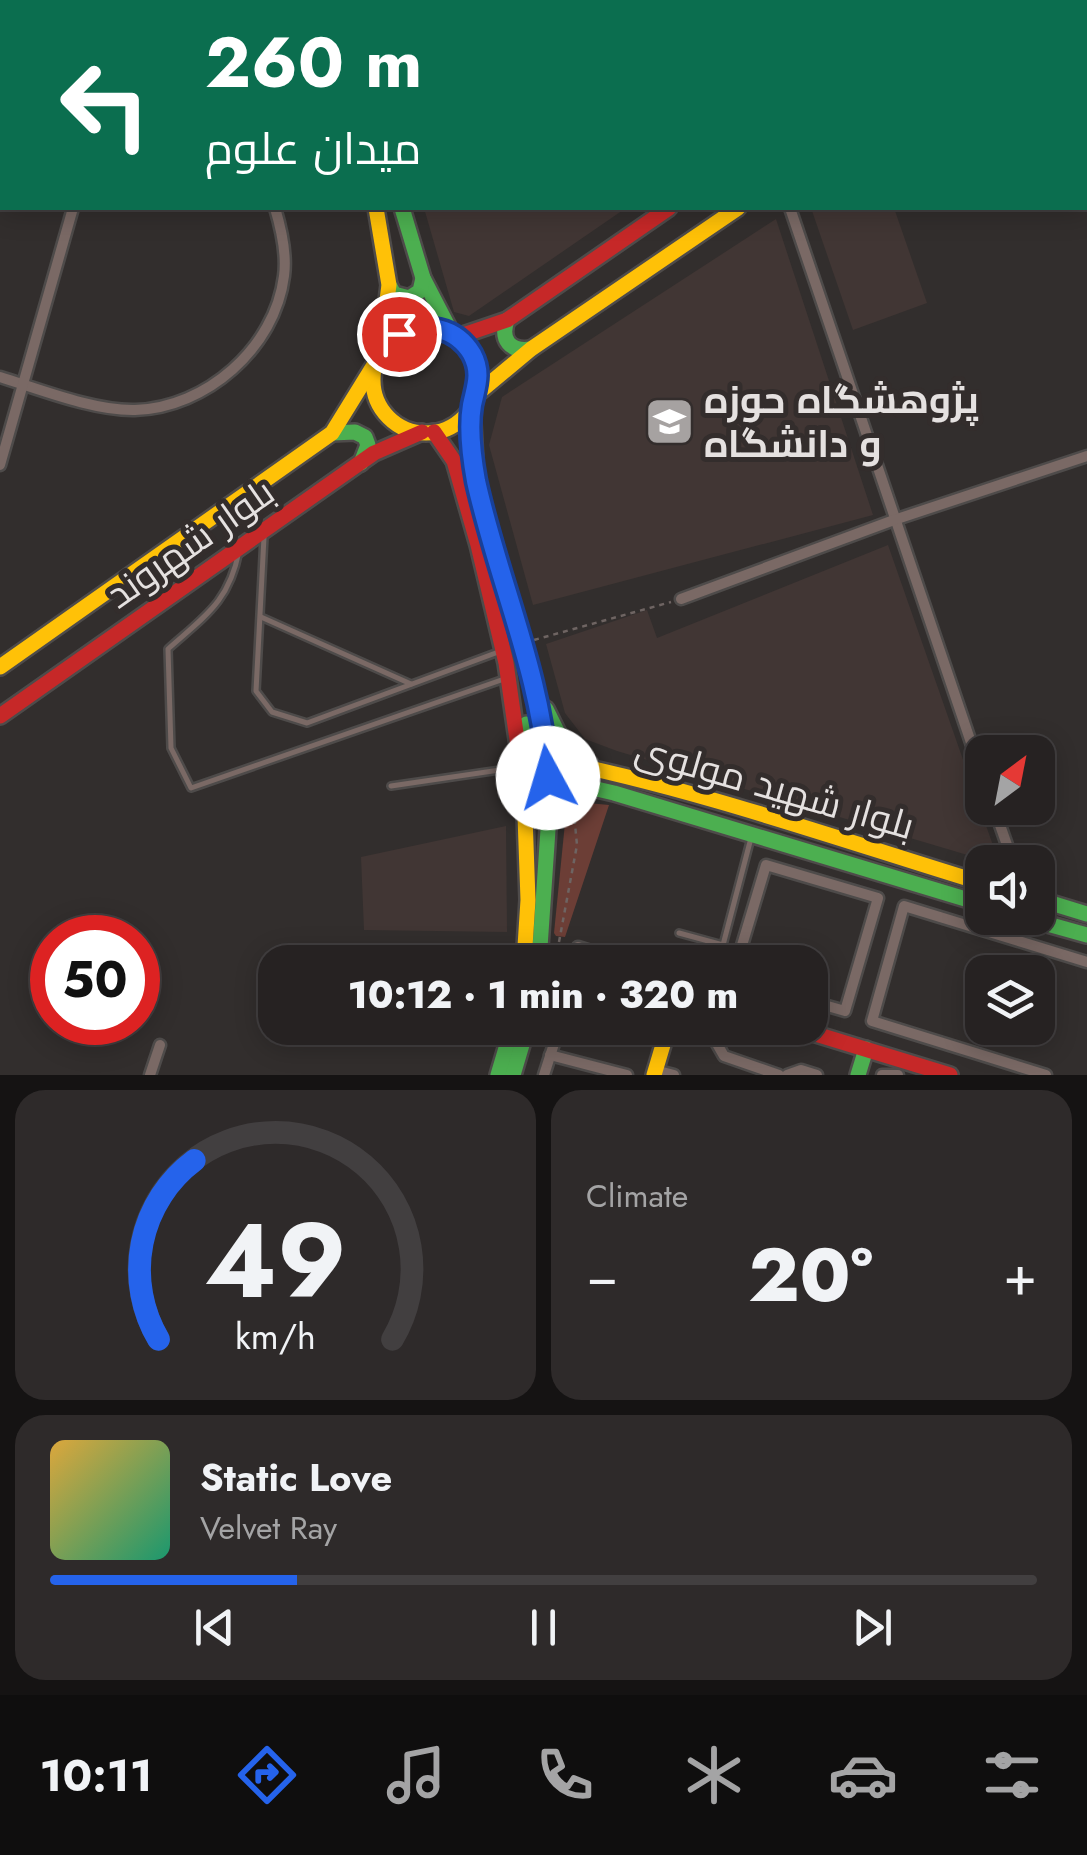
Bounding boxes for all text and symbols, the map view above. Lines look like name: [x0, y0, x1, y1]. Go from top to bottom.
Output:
text: 260 m: [205, 12, 423, 113]
icon: left: [40, 40, 170, 170]
text: میدان علوم: [205, 116, 421, 181]
pin: [357, 292, 442, 377]
icon: arrive: [372, 307, 427, 362]
place label: پژوهشگاه حوزه و دانشگاه: [704, 372, 979, 471]
school or university icon: پژوهشگاه حوزه و دانشگاه: [643, 395, 695, 447]
street label: بلوار شهروند: [95, 465, 285, 621]
street label: بلوار شهید مولوی: [629, 721, 921, 853]
position arrow: [496, 726, 600, 830]
north arrow: [965, 735, 1055, 825]
map controls: [965, 735, 1055, 1045]
button: sound: [965, 845, 1055, 935]
speed limit sign: 50: [30, 915, 160, 1045]
button: layers: [965, 955, 1055, 1045]
text: 10:12 · 1 min · 320 m: [348, 967, 738, 1022]
text: Climate: [586, 1173, 688, 1219]
text: 49: [204, 1186, 347, 1336]
text: 20°: [748, 1221, 873, 1329]
text: −: [586, 1236, 618, 1316]
text: +: [1003, 1236, 1037, 1316]
text: km/h: [235, 1311, 316, 1362]
text: Static Love: [200, 1450, 392, 1505]
text: Velvet Ray: [200, 1505, 337, 1551]
icon: previous: [187, 1600, 242, 1655]
icon: pause: [516, 1600, 571, 1655]
icon: next: [845, 1600, 900, 1655]
icon: directions: [232, 1740, 302, 1810]
icon: music: [381, 1740, 451, 1810]
icon: phone: [530, 1740, 600, 1810]
icon: climate: [679, 1740, 749, 1810]
icon: car: [828, 1740, 898, 1810]
icon: filters: [977, 1740, 1047, 1810]
text: 10:11: [40, 1743, 153, 1808]

